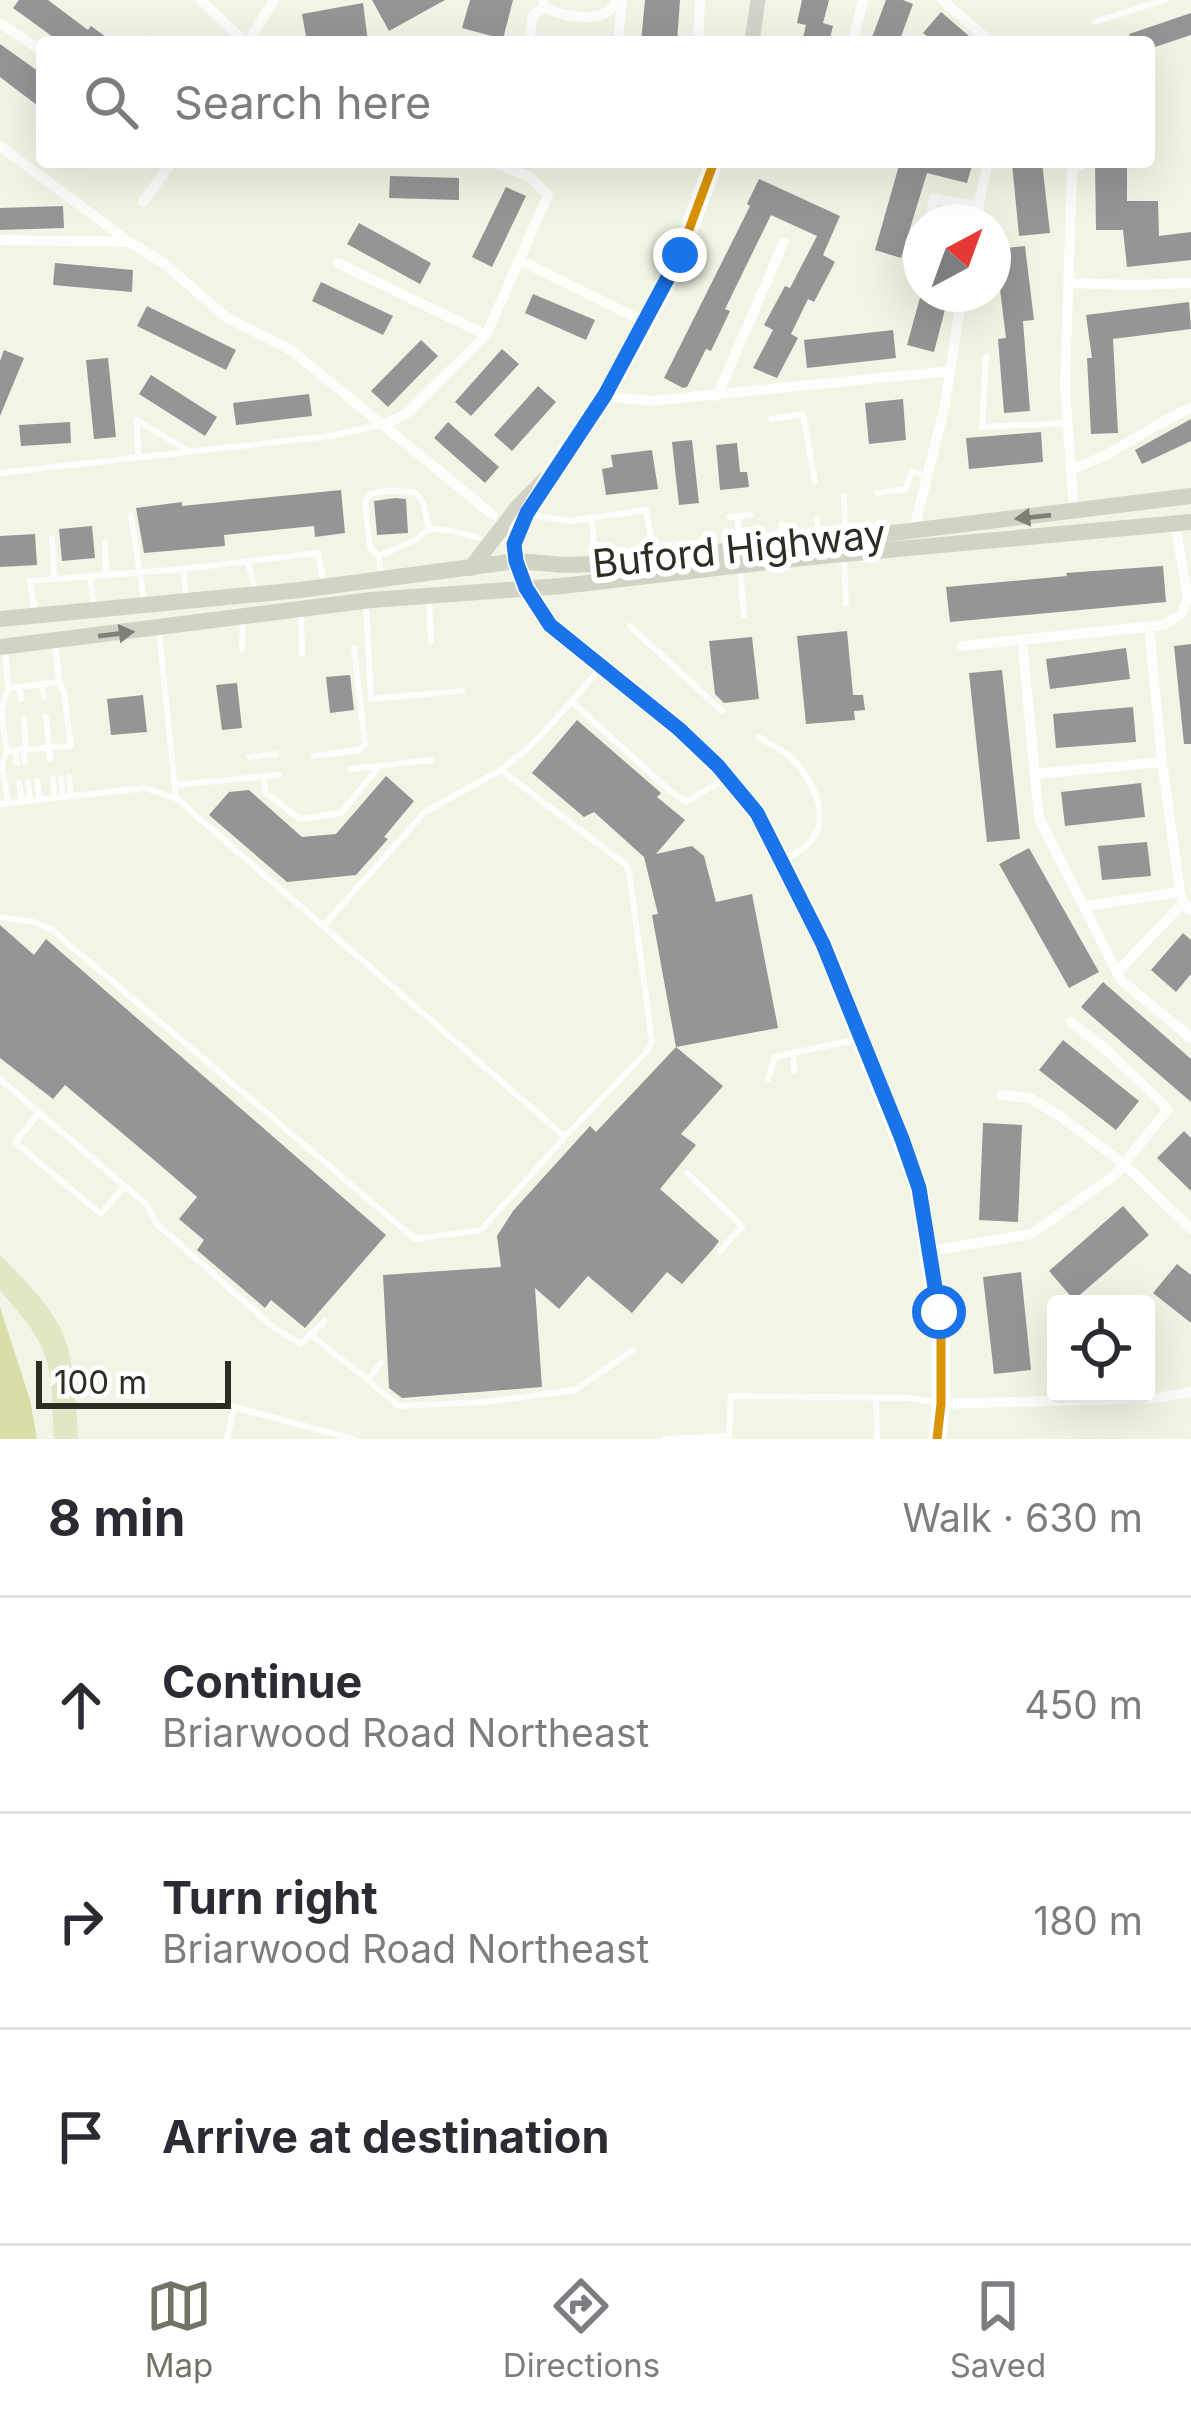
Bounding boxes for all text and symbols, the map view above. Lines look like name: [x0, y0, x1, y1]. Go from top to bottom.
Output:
search box: [36, 36, 1155, 168]
icon: search: [78, 69, 144, 135]
text: Search here: [174, 75, 431, 130]
north arrow: [903, 204, 1011, 312]
route end: [653, 228, 707, 282]
one-way arrow: [1014, 507, 1051, 526]
street label: Buford Highway: [590, 509, 888, 587]
one-way arrow: [98, 624, 135, 643]
route start: [912, 1285, 966, 1339]
map controls: [1047, 1295, 1155, 1403]
button: locate: [1047, 1295, 1155, 1403]
scale bar: [36, 1355, 231, 1408]
text: 100 m: [54, 1362, 147, 1402]
text: 8 min: [48, 1487, 185, 1548]
text: Walk · 630 m: [903, 1494, 1143, 1541]
text: Continue: [162, 1654, 362, 1709]
icon: ahead: [48, 1672, 114, 1738]
text: 450 m: [1024, 1681, 1143, 1728]
text: Briarwood Road Northeast: [162, 1709, 649, 1756]
text: Turn right: [162, 1870, 378, 1925]
icon: right: [48, 1888, 114, 1954]
text: 180 m: [1033, 1897, 1143, 1944]
text: Briarwood Road Northeast: [162, 1925, 649, 1972]
icon: arrive: [48, 2104, 114, 2170]
text: Arrive at destination: [162, 2109, 609, 2164]
tab: Map: [145, 2273, 213, 2385]
tab: Directions: [503, 2273, 660, 2385]
tab: Saved: [950, 2273, 1046, 2385]

